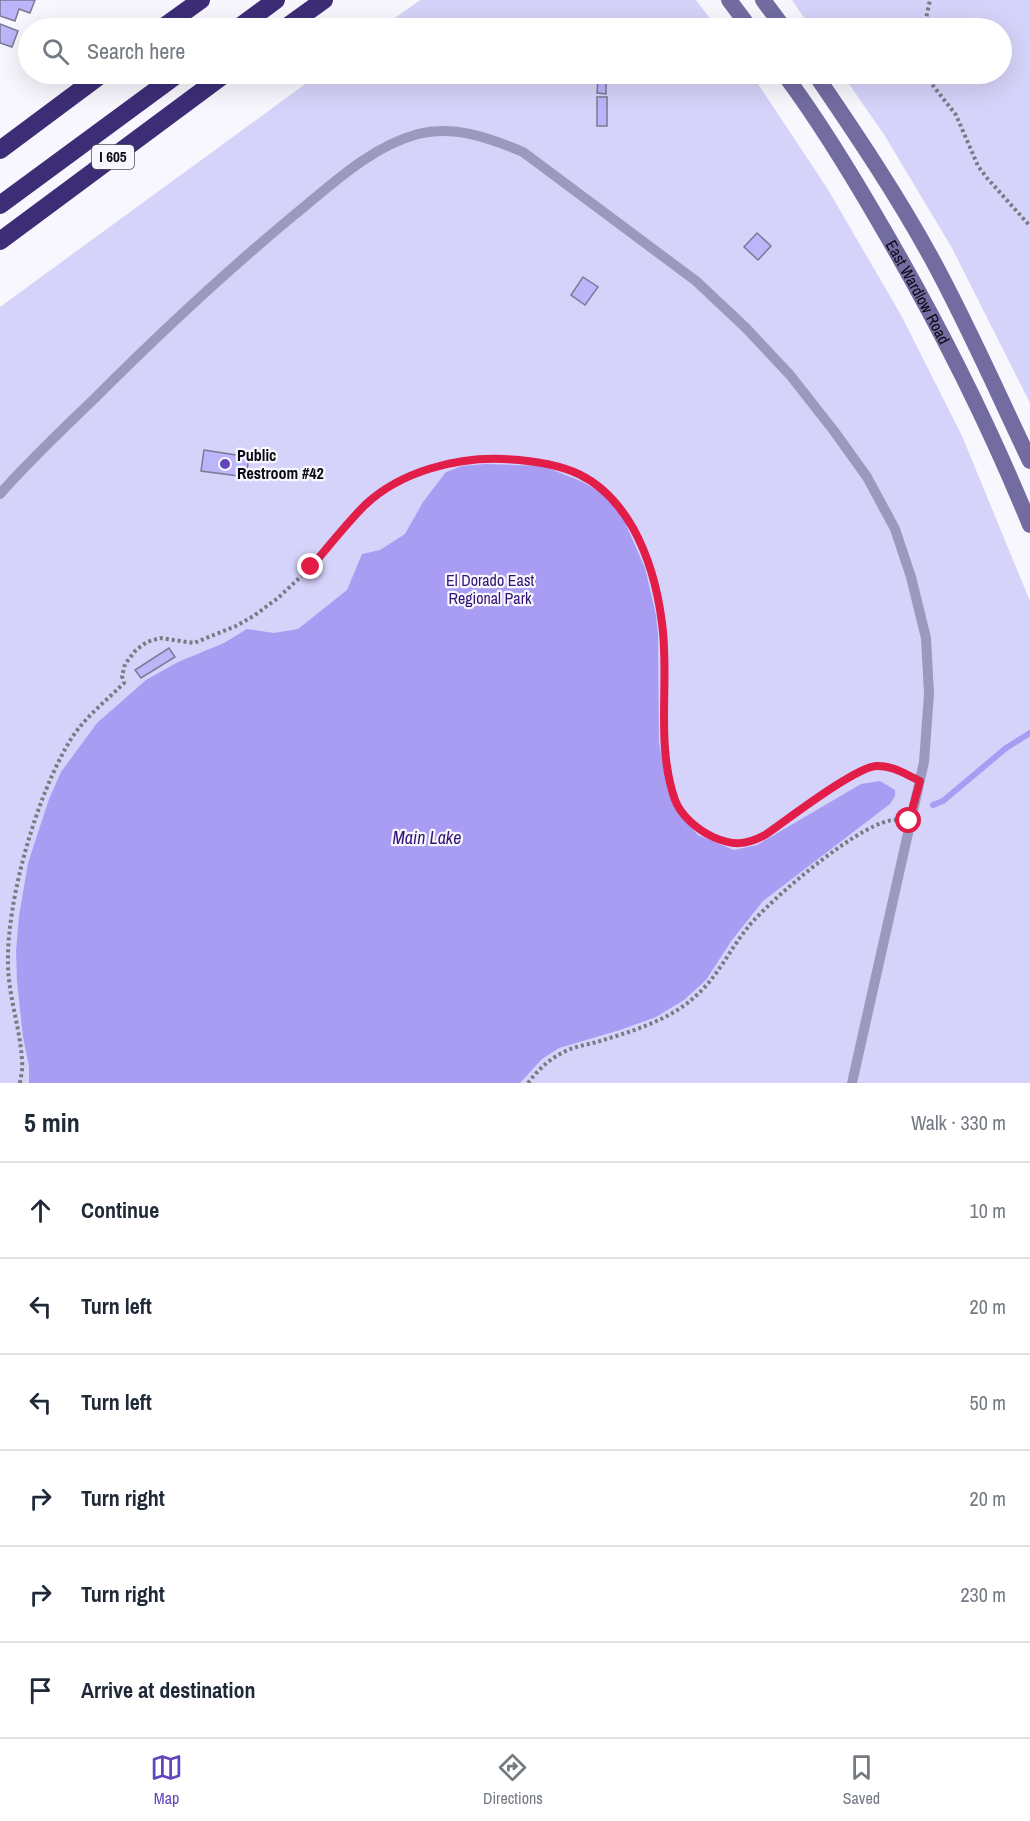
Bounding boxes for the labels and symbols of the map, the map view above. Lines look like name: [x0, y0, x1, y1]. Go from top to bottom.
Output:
road number: I 605: [92, 145, 134, 169]
street label: East Wardlow Road: [881, 236, 955, 348]
place label: Public Restroom #42: [237, 444, 324, 484]
marker: Public Restroom #42: [218, 457, 232, 471]
route end: [297, 553, 323, 579]
park label: El Dorado East Regional Park: [446, 569, 534, 609]
route start: [895, 807, 921, 833]
water label: Main Lake: [393, 825, 461, 850]

